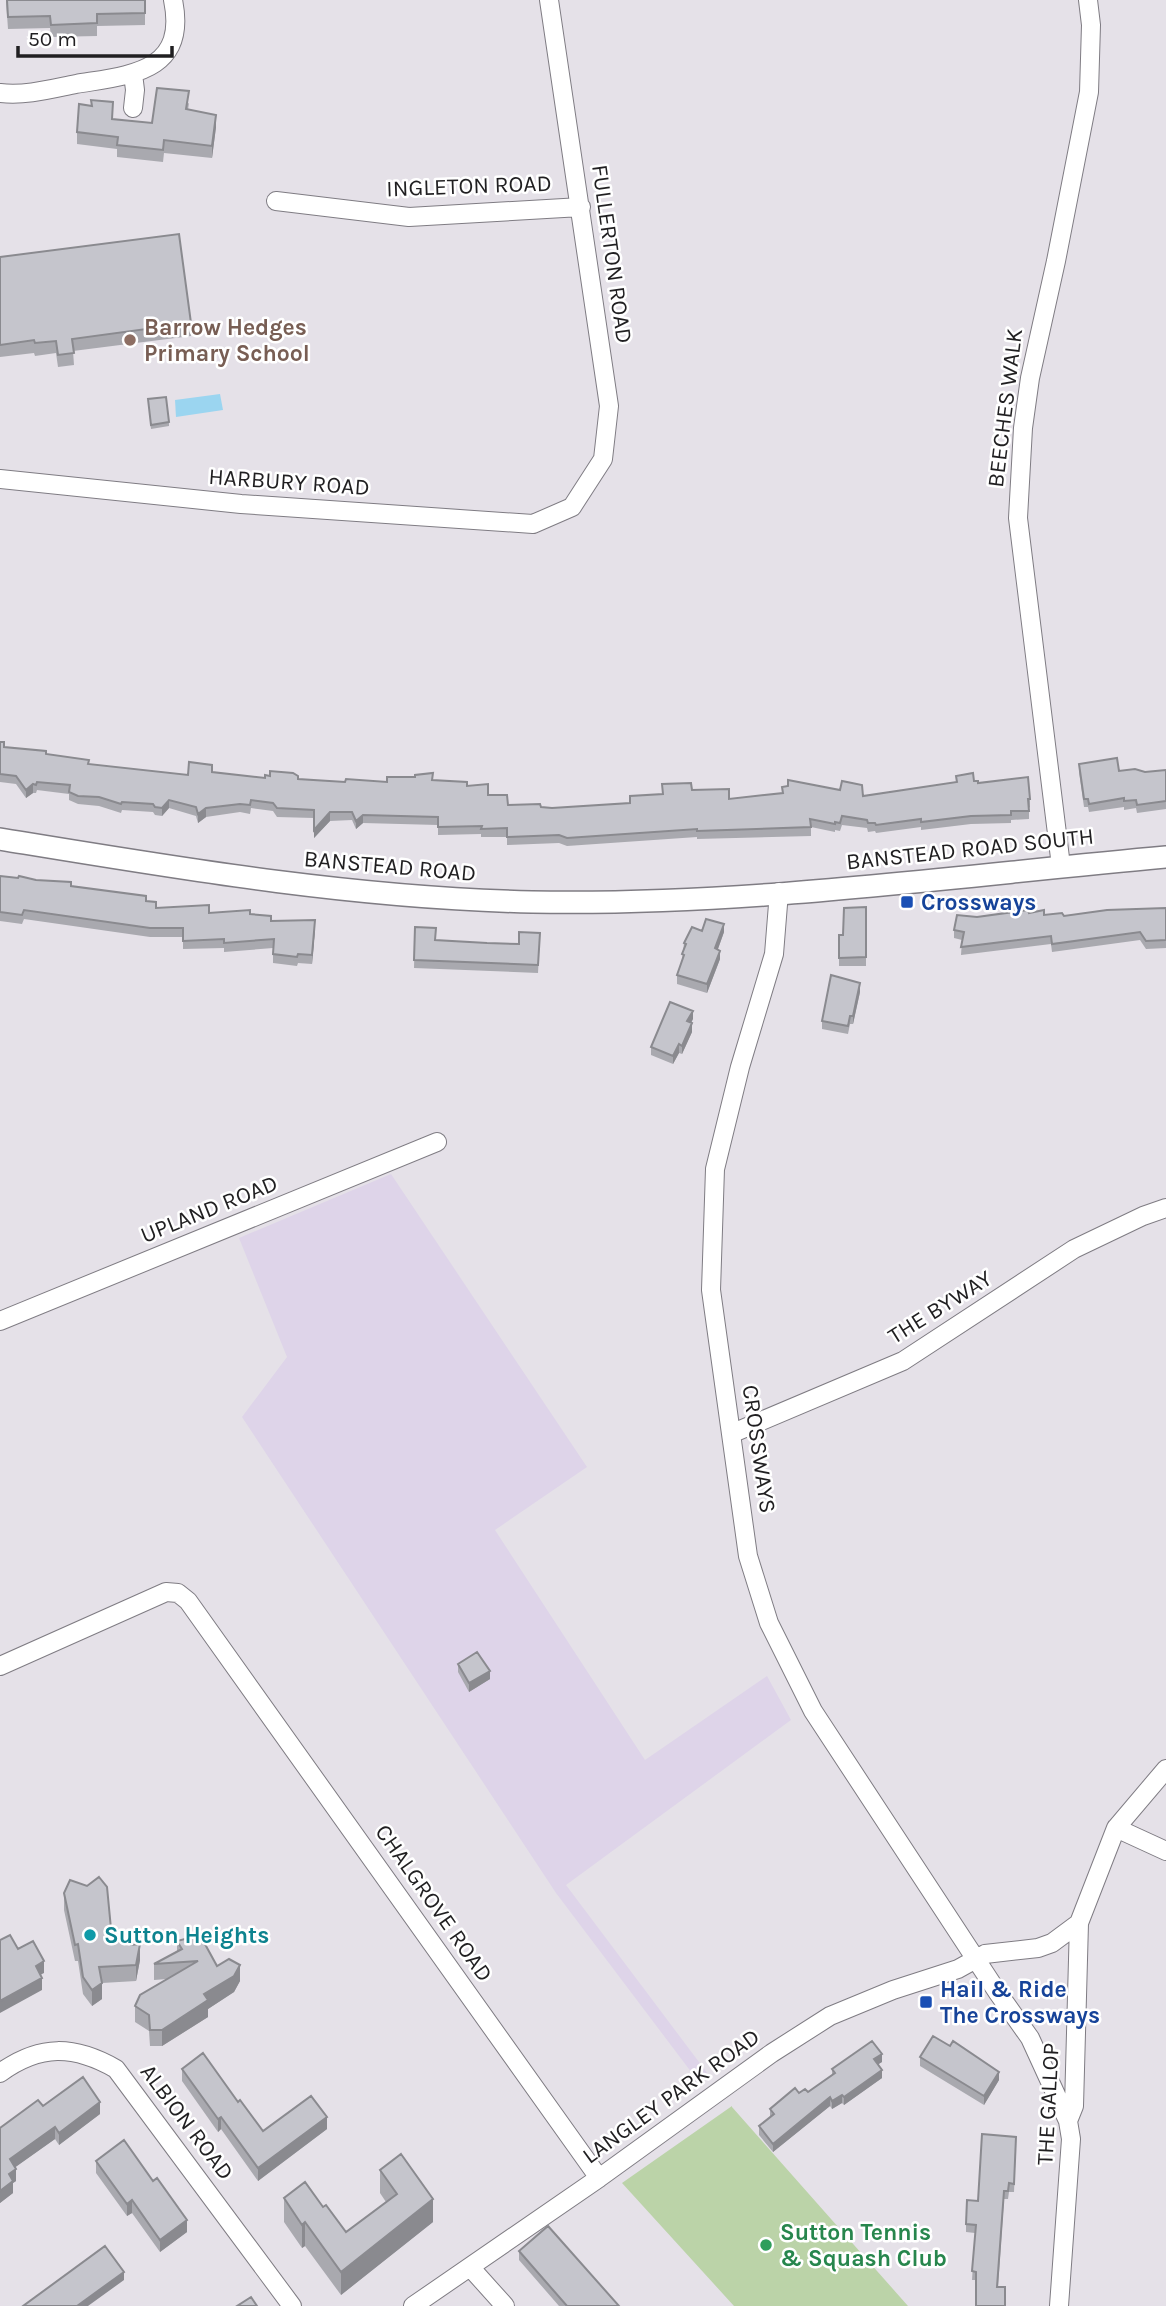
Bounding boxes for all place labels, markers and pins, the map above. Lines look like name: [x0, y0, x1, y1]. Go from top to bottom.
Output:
place label: Barrow Hedges Primary School: [144, 314, 310, 367]
marker: Barrow Hedges Primary School: [122, 332, 138, 348]
place label: Crossways: [921, 889, 1036, 916]
marker: Crossways: [899, 894, 915, 910]
place label: Sutton Heights: [104, 1922, 269, 1949]
marker: Sutton Heights: [82, 1927, 98, 1943]
place label: Hail & Ride The Crossways: [940, 1976, 1100, 2029]
marker: Hail & Ride The Crossways: [918, 1994, 934, 2010]
place label: Sutton Tennis & Squash Club: [780, 2219, 947, 2272]
marker: Sutton Tennis & Squash Club: [758, 2237, 774, 2253]

